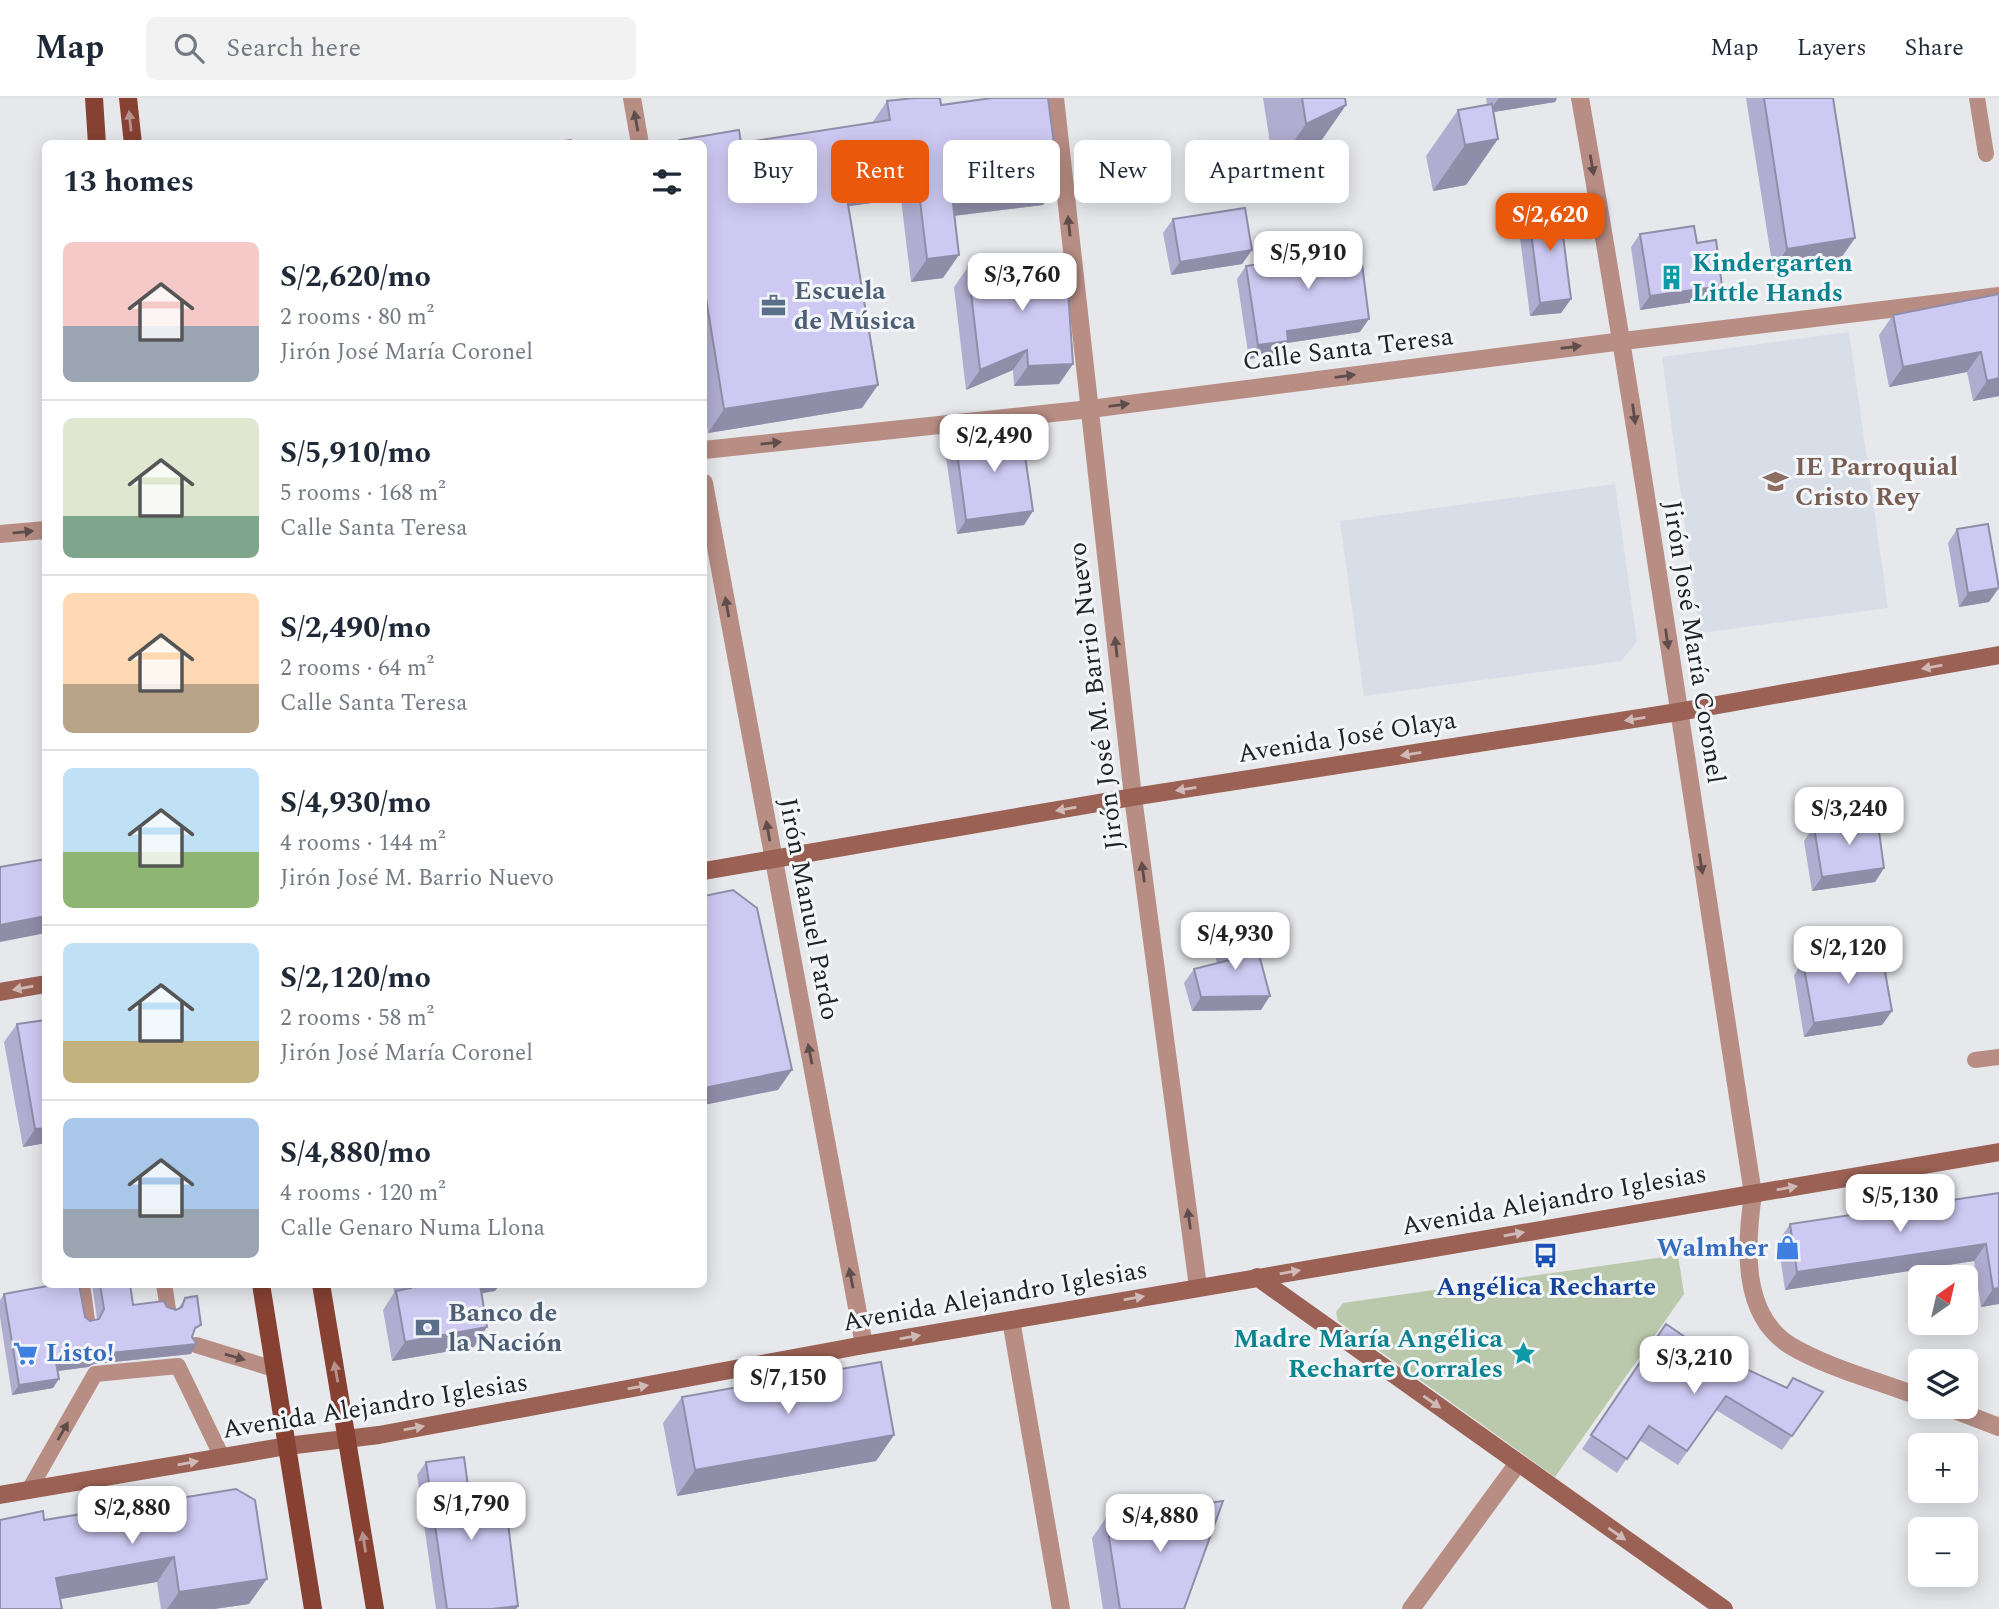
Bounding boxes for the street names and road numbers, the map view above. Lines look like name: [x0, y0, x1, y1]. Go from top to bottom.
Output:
street label: Calle Santa Teresa: [1240, 316, 1456, 382]
street label: Jirón José María Coronel: [1652, 498, 1736, 786]
street label: Jirón José M. Barrio Nuevo: [1057, 540, 1135, 852]
street label: Avenida José Olaya: [1235, 700, 1459, 774]
street label: Jirón Manuel Pardo: [768, 794, 850, 1024]
street label: Avenida Alejandro Iglesias: [1398, 1153, 1710, 1247]
street label: Avenida Alejandro Iglesias: [839, 1249, 1151, 1343]
street label: Avenida Alejandro Iglesias: [219, 1362, 531, 1450]

